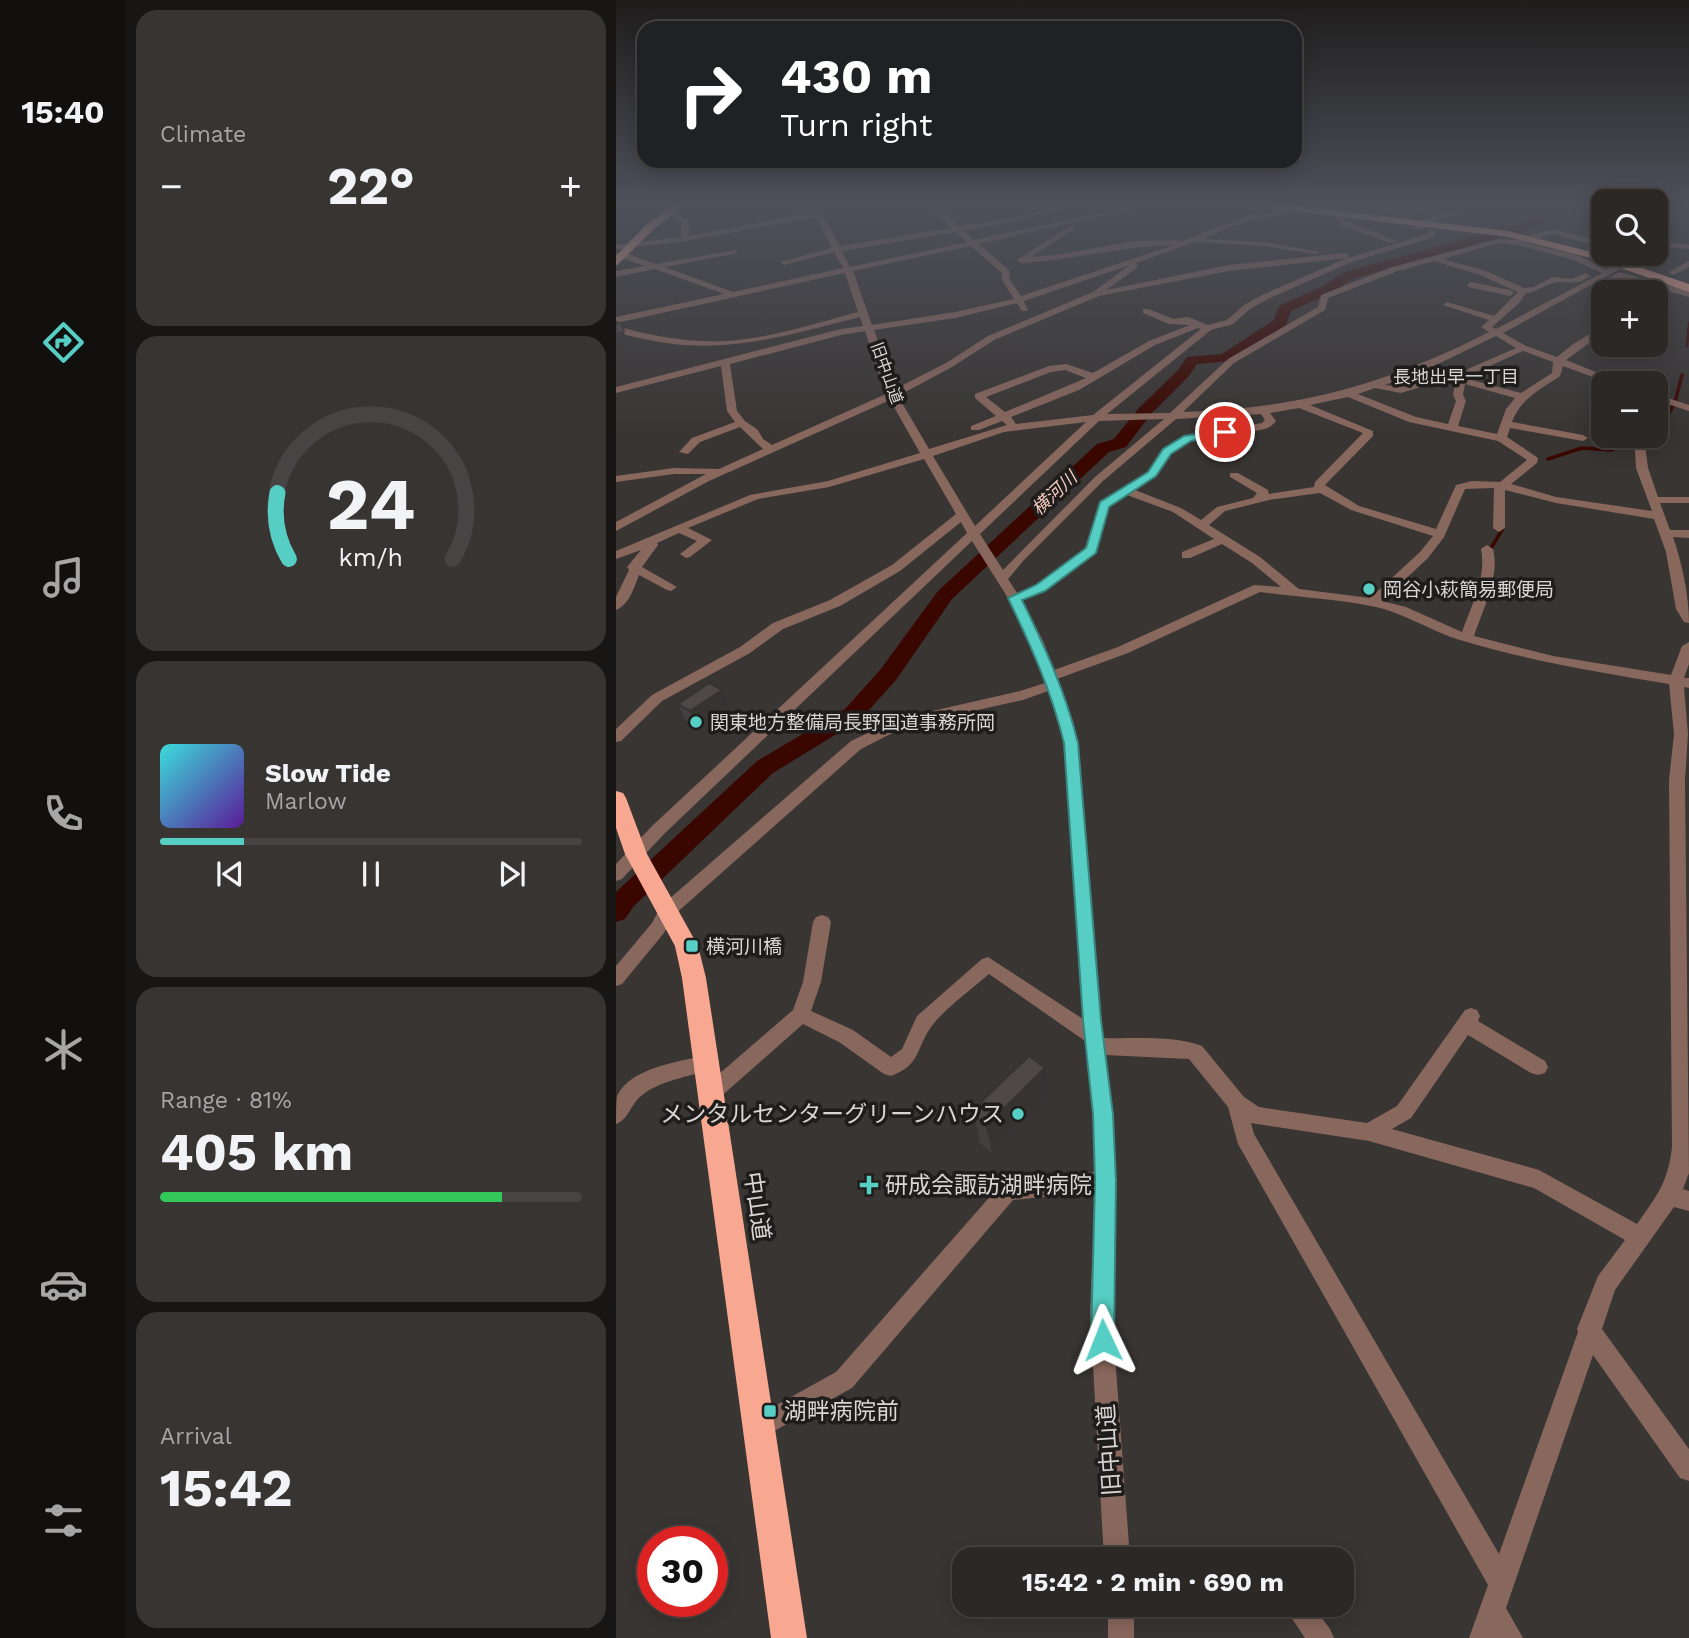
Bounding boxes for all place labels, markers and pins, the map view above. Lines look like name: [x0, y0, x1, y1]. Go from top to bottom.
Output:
pin: [1195, 402, 1255, 462]
place label: 岡谷小萩簡易郵便局: [1383, 578, 1554, 601]
marker: 岡谷小萩簡易郵便局: [1361, 581, 1377, 597]
place label: 関東地方整備局長野国道事務所岡: [710, 711, 995, 734]
marker: 関東地方整備局長野国道事務所岡: [688, 714, 704, 730]
place label: 横河川橋: [706, 935, 782, 958]
marker: 横河川橋: [684, 938, 700, 954]
place label: メンタルセンターグリーンハウス: [660, 1101, 1004, 1128]
marker: メンタルセンターグリーンハウス: [1010, 1106, 1026, 1122]
place label: 研成会諏訪湖畔病院: [885, 1172, 1092, 1199]
marker: 研成会諏訪湖畔病院: [859, 1175, 879, 1195]
place label: 湖畔病院前: [784, 1398, 899, 1425]
marker: 湖畔病院前: [762, 1403, 778, 1419]

